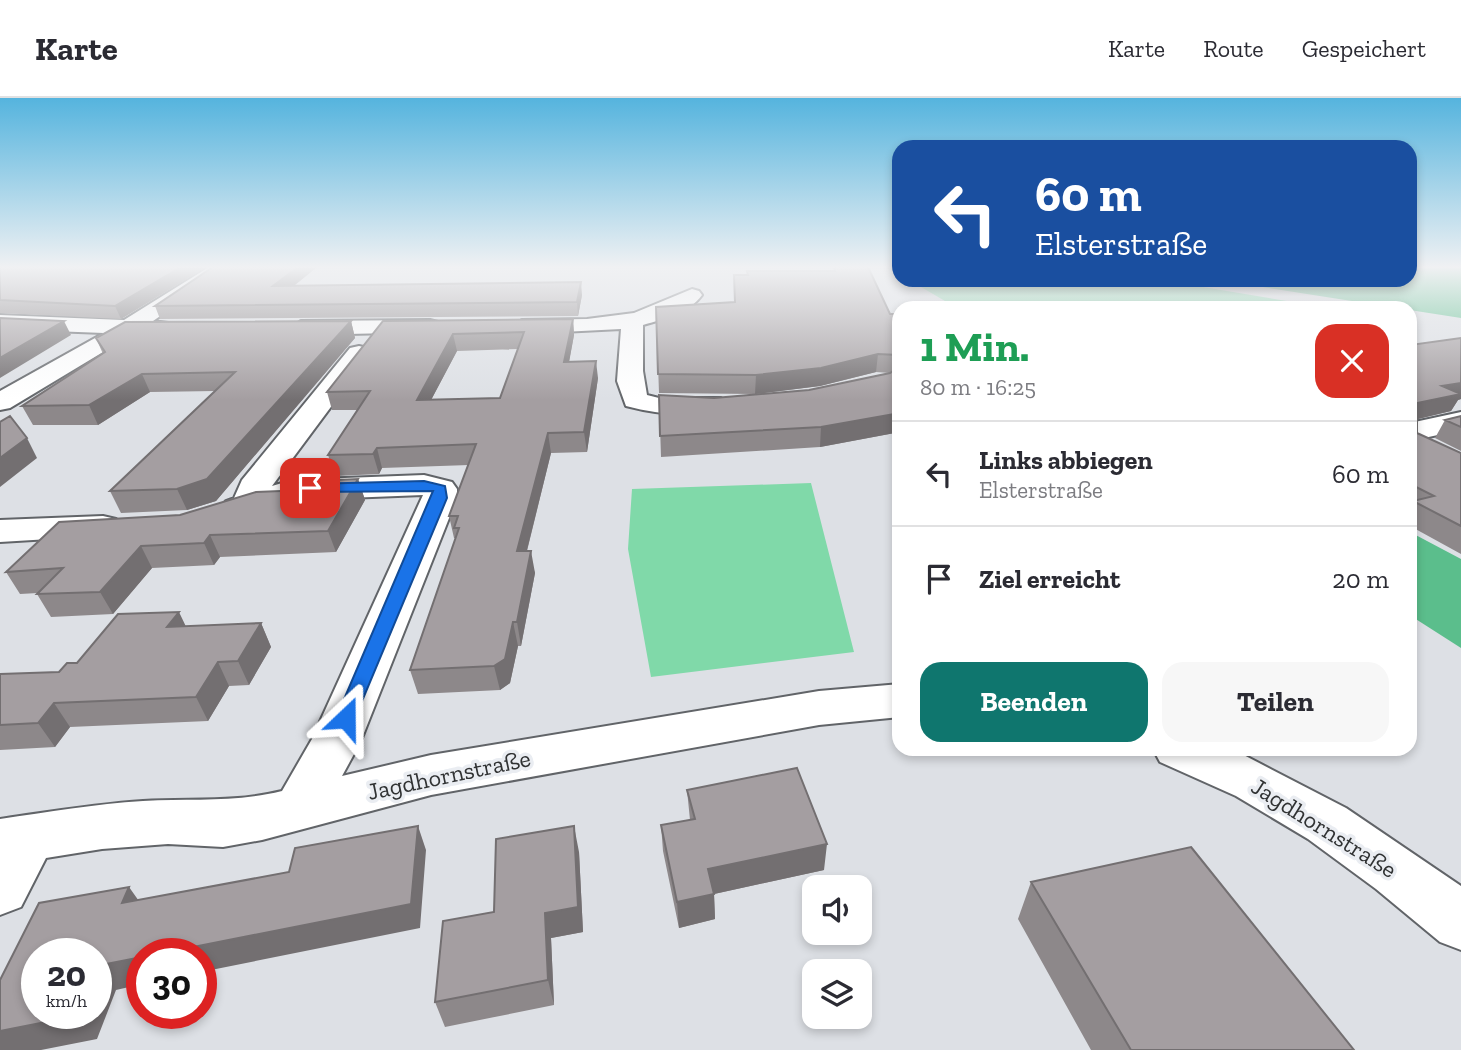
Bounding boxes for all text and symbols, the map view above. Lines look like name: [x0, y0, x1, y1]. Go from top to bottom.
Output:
text: Karte: [35, 29, 118, 68]
text: Karte: [1108, 34, 1165, 63]
text: Route: [1203, 34, 1264, 63]
text: Gespeichert: [1302, 34, 1426, 63]
text: 60 m: [1035, 165, 1142, 224]
icon: left: [920, 168, 1011, 259]
text: Elsterstraße: [1035, 225, 1207, 263]
text: 1 Min.: [920, 321, 1029, 372]
button: close: [1315, 324, 1389, 398]
text: 80 m · 16:25: [920, 373, 1036, 401]
text: Links abbiegen: [979, 444, 1153, 476]
icon: left: [920, 455, 958, 493]
pin: [280, 458, 340, 518]
text: 60 m: [1332, 458, 1389, 490]
icon: arrive: [291, 469, 329, 507]
text: Elsterstraße: [979, 476, 1103, 504]
icon: arrive: [920, 560, 958, 598]
text: Ziel erreicht: [979, 563, 1120, 595]
text: 20 m: [1332, 563, 1389, 595]
button: Beenden: [920, 662, 1148, 742]
button: Teilen: [1162, 662, 1389, 742]
position arrow: [309, 681, 383, 755]
street label: Jagdhornstraße: [365, 743, 533, 806]
street label: Jagdhornstraße: [1246, 771, 1402, 884]
map controls: [802, 875, 872, 1029]
button: sound: [802, 875, 872, 945]
speed limit sign: 30: [126, 938, 217, 1029]
text: 20: [47, 953, 86, 995]
button: layers: [802, 959, 872, 1029]
text: km/h: [46, 990, 87, 1012]

